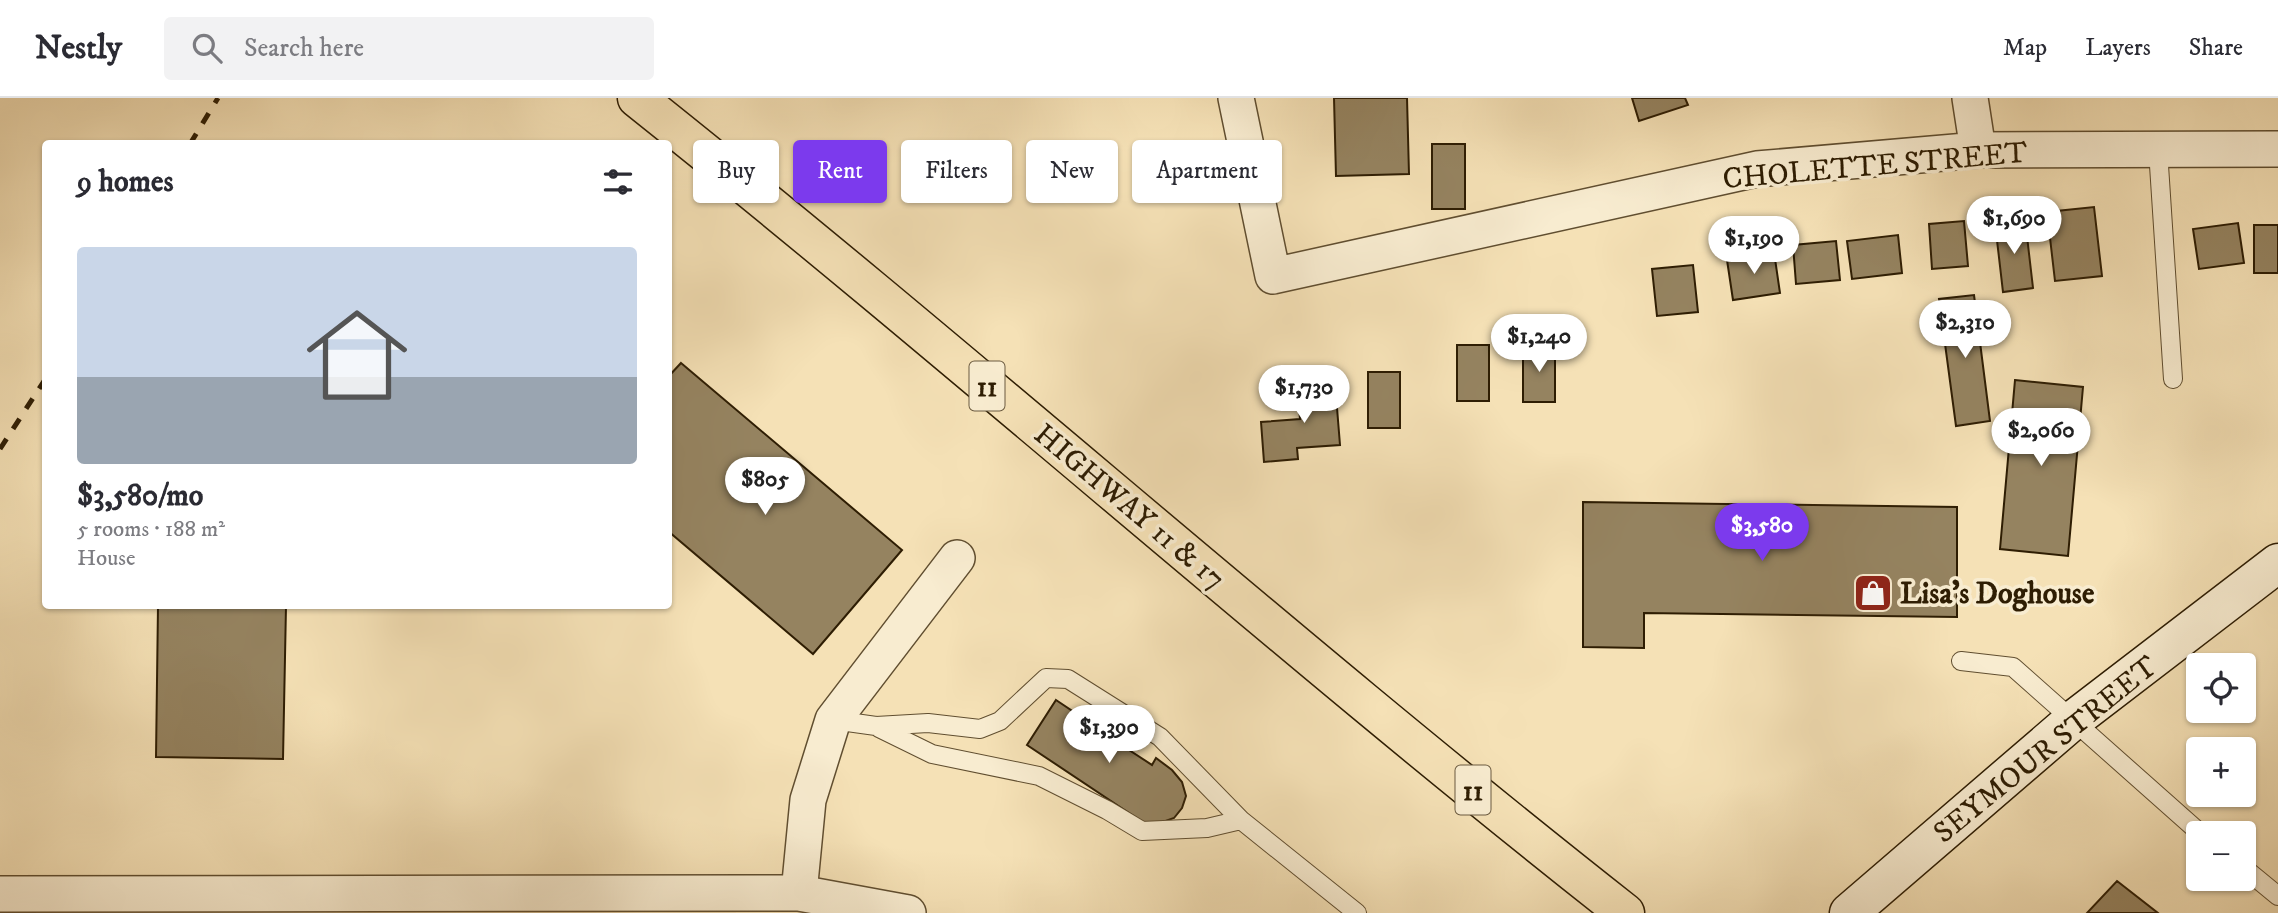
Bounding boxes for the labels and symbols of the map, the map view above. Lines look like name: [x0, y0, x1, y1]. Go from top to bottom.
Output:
street label: CHOLETTE STREET: [1721, 135, 2029, 198]
pin: $1,690: [1957, 197, 2071, 256]
pin: $1,190: [1697, 216, 1811, 276]
pin: $2,310: [1908, 300, 2022, 360]
pin: $1,240: [1482, 314, 1596, 374]
road number: 11: [970, 362, 1004, 410]
pin: $1,730: [1247, 366, 1361, 425]
pin: $2,060: [1984, 408, 2098, 468]
street label: HIGHWAY 11 & 17: [1026, 416, 1232, 598]
pin: $805: [724, 458, 806, 517]
pin: $3,580: [1705, 504, 1819, 563]
shop icon: Lisa's Doghouse: [1852, 572, 1894, 614]
place label: Lisa's Doghouse: [1900, 576, 2095, 613]
street label: SEYMOUR STREET: [1927, 648, 2166, 852]
pin: $1,390: [1052, 706, 1166, 765]
road number: 11: [1456, 766, 1490, 814]

